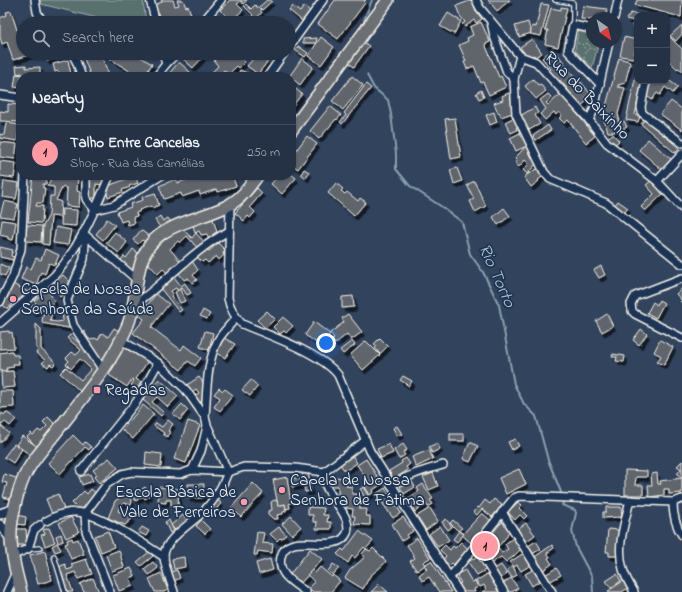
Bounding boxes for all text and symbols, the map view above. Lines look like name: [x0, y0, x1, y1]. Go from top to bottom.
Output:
north arrow: [586, 12, 622, 48]
map controls: [634, 12, 670, 84]
button: +: [634, 12, 670, 48]
search box: [16, 16, 296, 60]
icon: search: [30, 27, 52, 49]
text: Search here: [62, 27, 134, 49]
street label: Rua do Baixinho: [538, 46, 636, 146]
button: −: [634, 48, 670, 84]
text: Nearby: [32, 86, 84, 111]
text: Talho Entre Cancelas: [70, 132, 200, 154]
text: 1: [43, 143, 47, 162]
text: 250 m: [247, 143, 280, 162]
text: Shop · Rua das Camélias: [70, 154, 205, 173]
water label: Rio Torto: [470, 240, 522, 312]
place label: Capela de Nossa Senhora da Saúde: [21, 277, 154, 322]
marker: Capela de Nossa Senhora da Saúde: [8, 294, 18, 304]
your location: [316, 333, 336, 353]
place label: Regadas: [105, 378, 166, 405]
marker: Regadas: [92, 385, 102, 395]
place label: Capela de Nossa Senhora de Fátima: [290, 468, 425, 513]
place label: Escola Básica de Vale de Ferreiros: [115, 480, 236, 525]
marker: Capela de Nossa Senhora de Fátima: [277, 485, 287, 495]
marker: Escola Básica de Vale de Ferreiros: [239, 497, 249, 507]
pin: 1: [472, 531, 498, 561]

